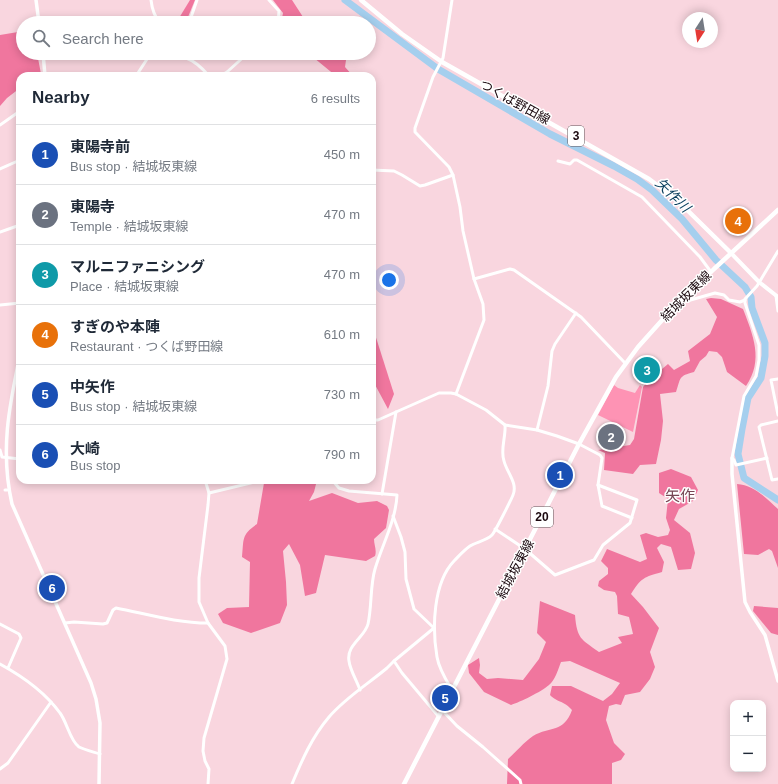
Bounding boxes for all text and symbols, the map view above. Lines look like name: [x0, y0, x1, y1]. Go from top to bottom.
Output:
north arrow: [682, 12, 718, 48]
search box: [16, 16, 376, 60]
icon: search: [30, 27, 52, 49]
text: Search here: [62, 30, 144, 47]
street label: つくば野田線: [477, 77, 553, 127]
text: Nearby: [32, 88, 90, 107]
text: 6 results: [311, 91, 360, 106]
road number: 3: [568, 126, 584, 146]
text: 東陽寺前: [70, 138, 130, 155]
text: 1: [41, 147, 49, 162]
text: 450 m: [324, 147, 360, 162]
text: Bus stop · 結城坂東線: [70, 159, 197, 174]
water label: 矢作川: [652, 175, 695, 217]
text: 東陽寺: [70, 198, 115, 215]
pin: 4: [725, 206, 751, 236]
text: 2: [41, 207, 49, 222]
text: 470 m: [324, 207, 360, 222]
text: Temple · 結城坂東線: [70, 219, 188, 234]
text: マルニファニシング: [70, 258, 205, 275]
text: 3: [41, 267, 49, 282]
text: 470 m: [324, 267, 360, 282]
street label: 結城坂東線: [658, 268, 714, 324]
your location: [379, 270, 399, 290]
text: Place · 結城坂東線: [70, 279, 179, 294]
text: すぎのや本陣: [70, 318, 160, 335]
text: 4: [41, 327, 49, 342]
text: 610 m: [324, 327, 360, 342]
text: Restaurant · つくば野田線: [70, 339, 223, 354]
pin: 3: [634, 355, 660, 385]
text: 中矢作: [70, 378, 115, 395]
text: 5: [41, 387, 49, 402]
text: 730 m: [324, 387, 360, 402]
text: Bus stop · 結城坂東線: [70, 399, 197, 414]
pin: 2: [598, 422, 624, 452]
text: 大崎: [70, 440, 100, 457]
text: 6: [41, 447, 49, 462]
text: 790 m: [324, 447, 360, 462]
text: Bus stop: [70, 458, 121, 473]
pin: 1: [547, 460, 573, 490]
district label: 矢作: [665, 487, 695, 504]
road number: 20: [531, 507, 553, 527]
street label: 結城坂東線: [493, 537, 537, 601]
pin: 6: [39, 573, 65, 603]
pin: 5: [432, 683, 458, 713]
map controls: [730, 700, 766, 772]
button: +: [730, 700, 766, 736]
button: −: [730, 736, 766, 772]

